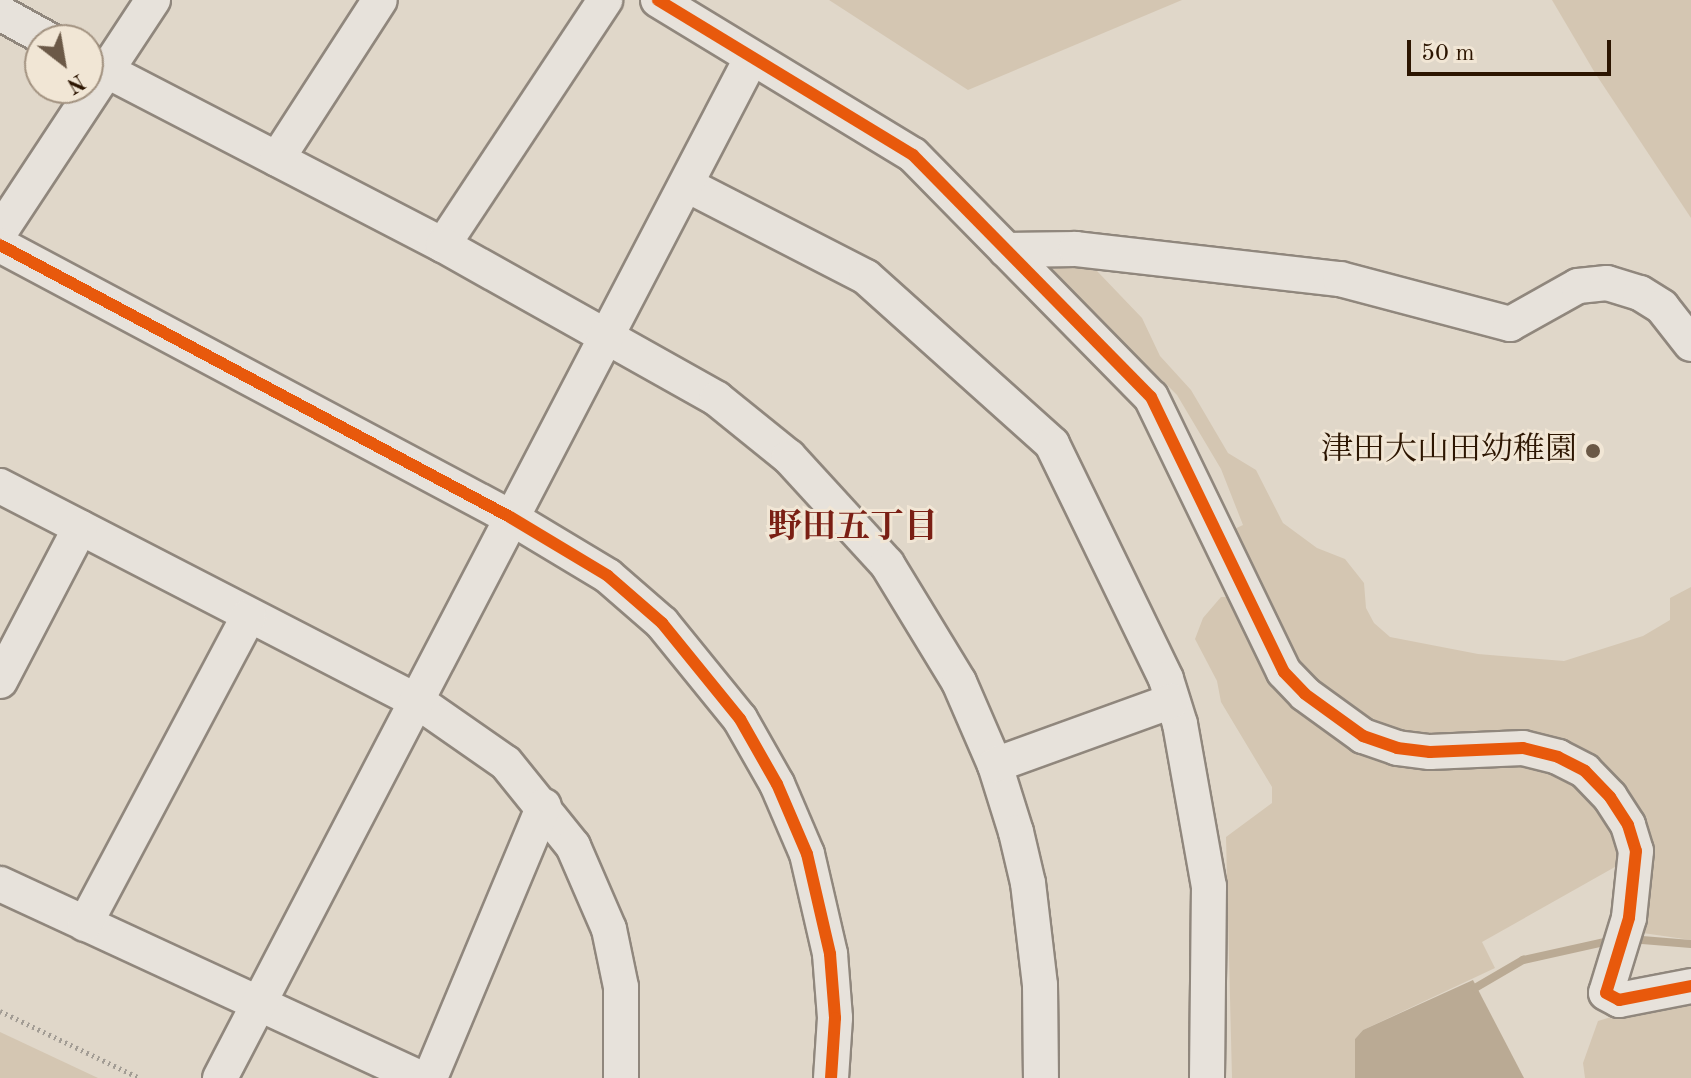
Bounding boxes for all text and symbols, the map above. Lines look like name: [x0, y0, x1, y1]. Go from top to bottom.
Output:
north arrow: [24, 24, 104, 104]
scale bar: [1411, 24, 1615, 74]
text: 50 m: [1421, 42, 1475, 66]
text: N: [62, 69, 88, 97]
place label: 津田大山田幼稚園: [1321, 432, 1577, 470]
marker: 津田大山田幼稚園: [1584, 442, 1602, 460]
district label: 野田五丁目: [768, 509, 938, 549]

